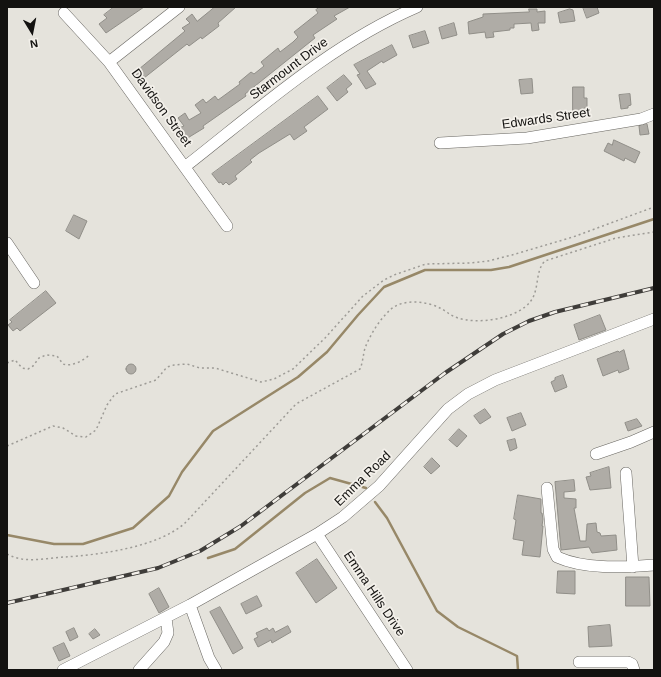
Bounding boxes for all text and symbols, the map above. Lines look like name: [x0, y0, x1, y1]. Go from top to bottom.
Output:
north arrow: [12, 12, 52, 52]
street label: Starmount Drive: [247, 35, 331, 103]
text: N: [29, 37, 39, 50]
street label: Davidson Street: [128, 66, 194, 150]
street label: Edwards Street: [501, 105, 591, 133]
street label: Emma Road: [332, 448, 394, 510]
street label: Emma Hills Drive: [340, 548, 408, 640]

